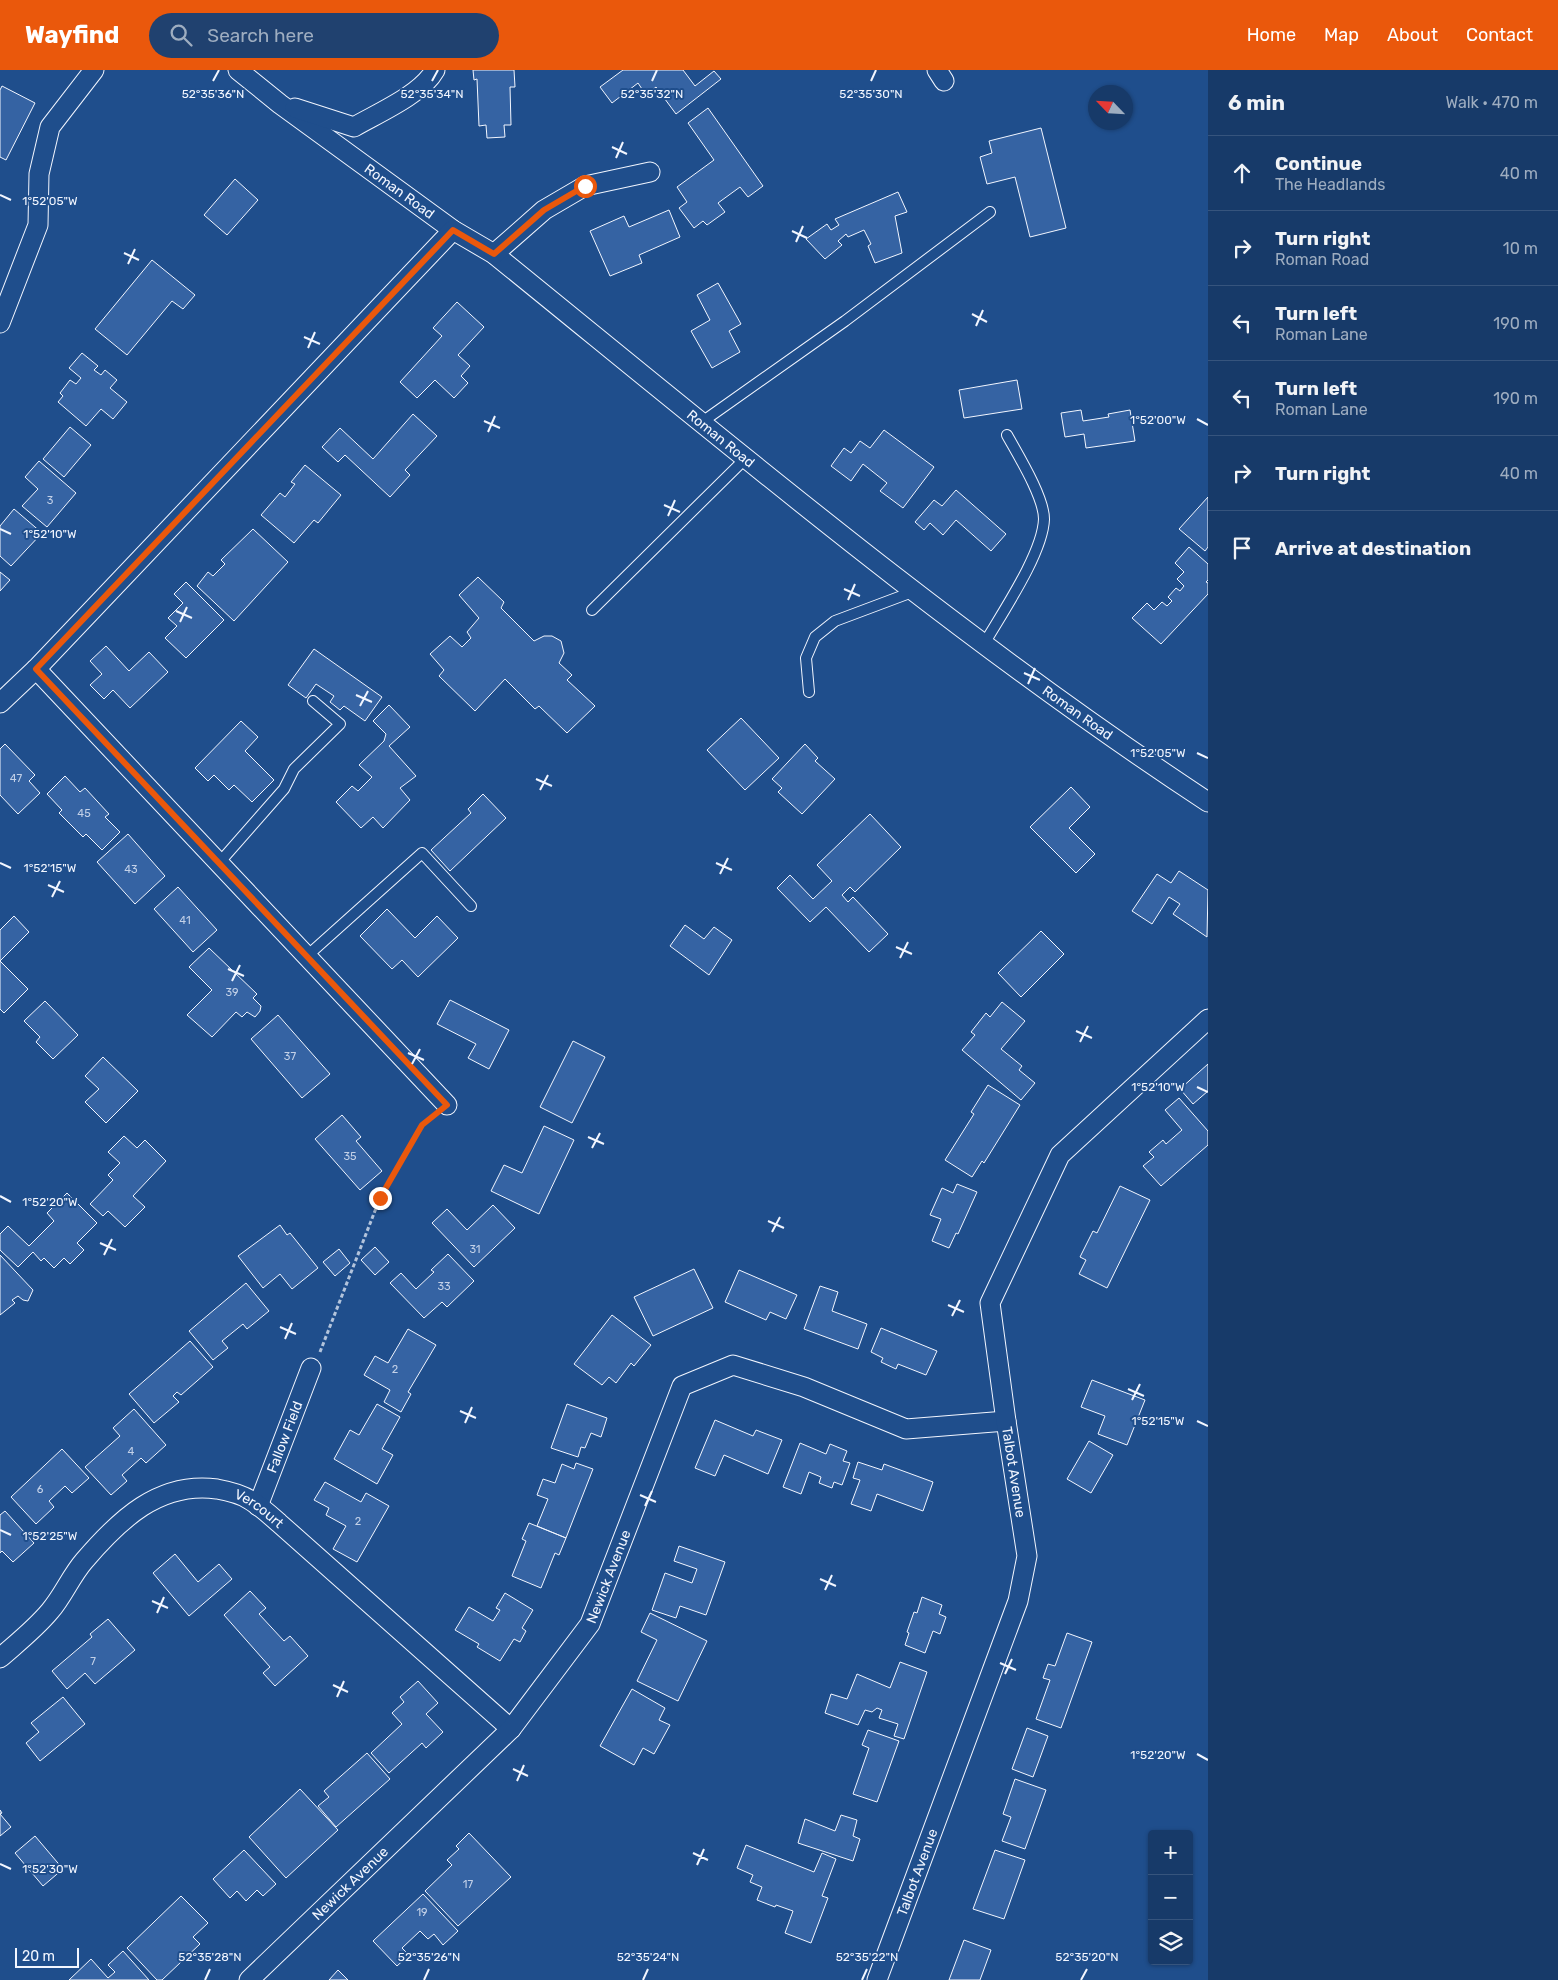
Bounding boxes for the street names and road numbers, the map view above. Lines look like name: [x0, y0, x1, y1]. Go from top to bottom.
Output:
street label: Roman Road: [361, 160, 438, 223]
street label: Roman Road: [683, 406, 758, 471]
street label: Roman Road: [1039, 682, 1116, 744]
street label: Fallow Field: [263, 1399, 307, 1475]
street label: Talbot Avenue: [998, 1425, 1029, 1519]
street label: Vercourt: [232, 1486, 287, 1532]
street label: Newick Avenue: [583, 1527, 635, 1626]
street label: Talbot Avenue: [894, 1826, 942, 1918]
street label: Newick Avenue: [309, 1843, 392, 1924]

